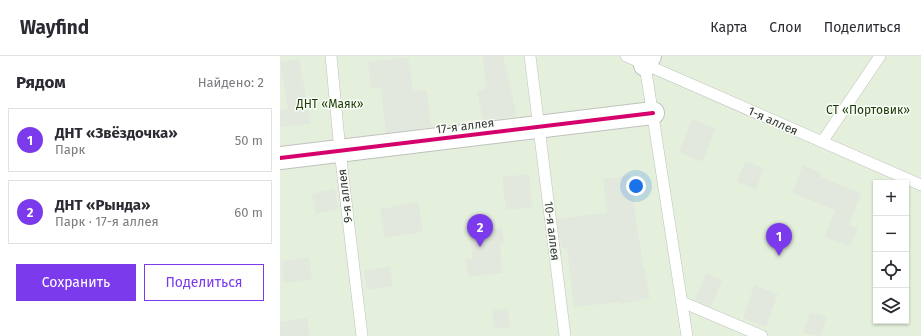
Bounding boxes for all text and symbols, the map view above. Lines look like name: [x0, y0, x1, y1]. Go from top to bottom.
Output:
text: Wayfind: [20, 16, 89, 39]
text: Карта: [710, 19, 747, 36]
text: Слои: [769, 19, 802, 36]
text: Поделиться: [824, 19, 901, 36]
text: Рядом: [16, 72, 66, 93]
text: Найдено: 2: [198, 75, 264, 90]
park label: ДНТ «Маяк»: [295, 97, 364, 111]
park label: СТ «Портовик»: [826, 103, 910, 117]
street label: 1-я аллея: [746, 104, 800, 138]
street label: 17-я аллея: [435, 115, 495, 137]
text: ДНТ «Звёздочка»: [55, 124, 178, 142]
text: 1: [27, 133, 33, 148]
text: 50 m: [235, 133, 263, 148]
text: Парк: [55, 142, 85, 157]
street label: 9-я аллея: [335, 168, 355, 224]
your location: [626, 176, 646, 196]
map controls: [873, 180, 909, 324]
button: +: [873, 180, 909, 216]
text: ДНТ «Рында»: [55, 196, 150, 214]
street label: 10-я аллея: [541, 201, 563, 261]
text: 2: [27, 205, 33, 220]
text: 60 m: [234, 205, 263, 220]
text: Парк · 17-я аллея: [55, 214, 159, 229]
pin: 2: [467, 214, 493, 247]
button: −: [873, 216, 909, 252]
pin: 1: [766, 223, 792, 256]
button: locate: [873, 252, 909, 288]
button: Сохранить: [16, 264, 136, 301]
button: Поделиться: [144, 264, 264, 301]
button: layers: [873, 288, 909, 324]

